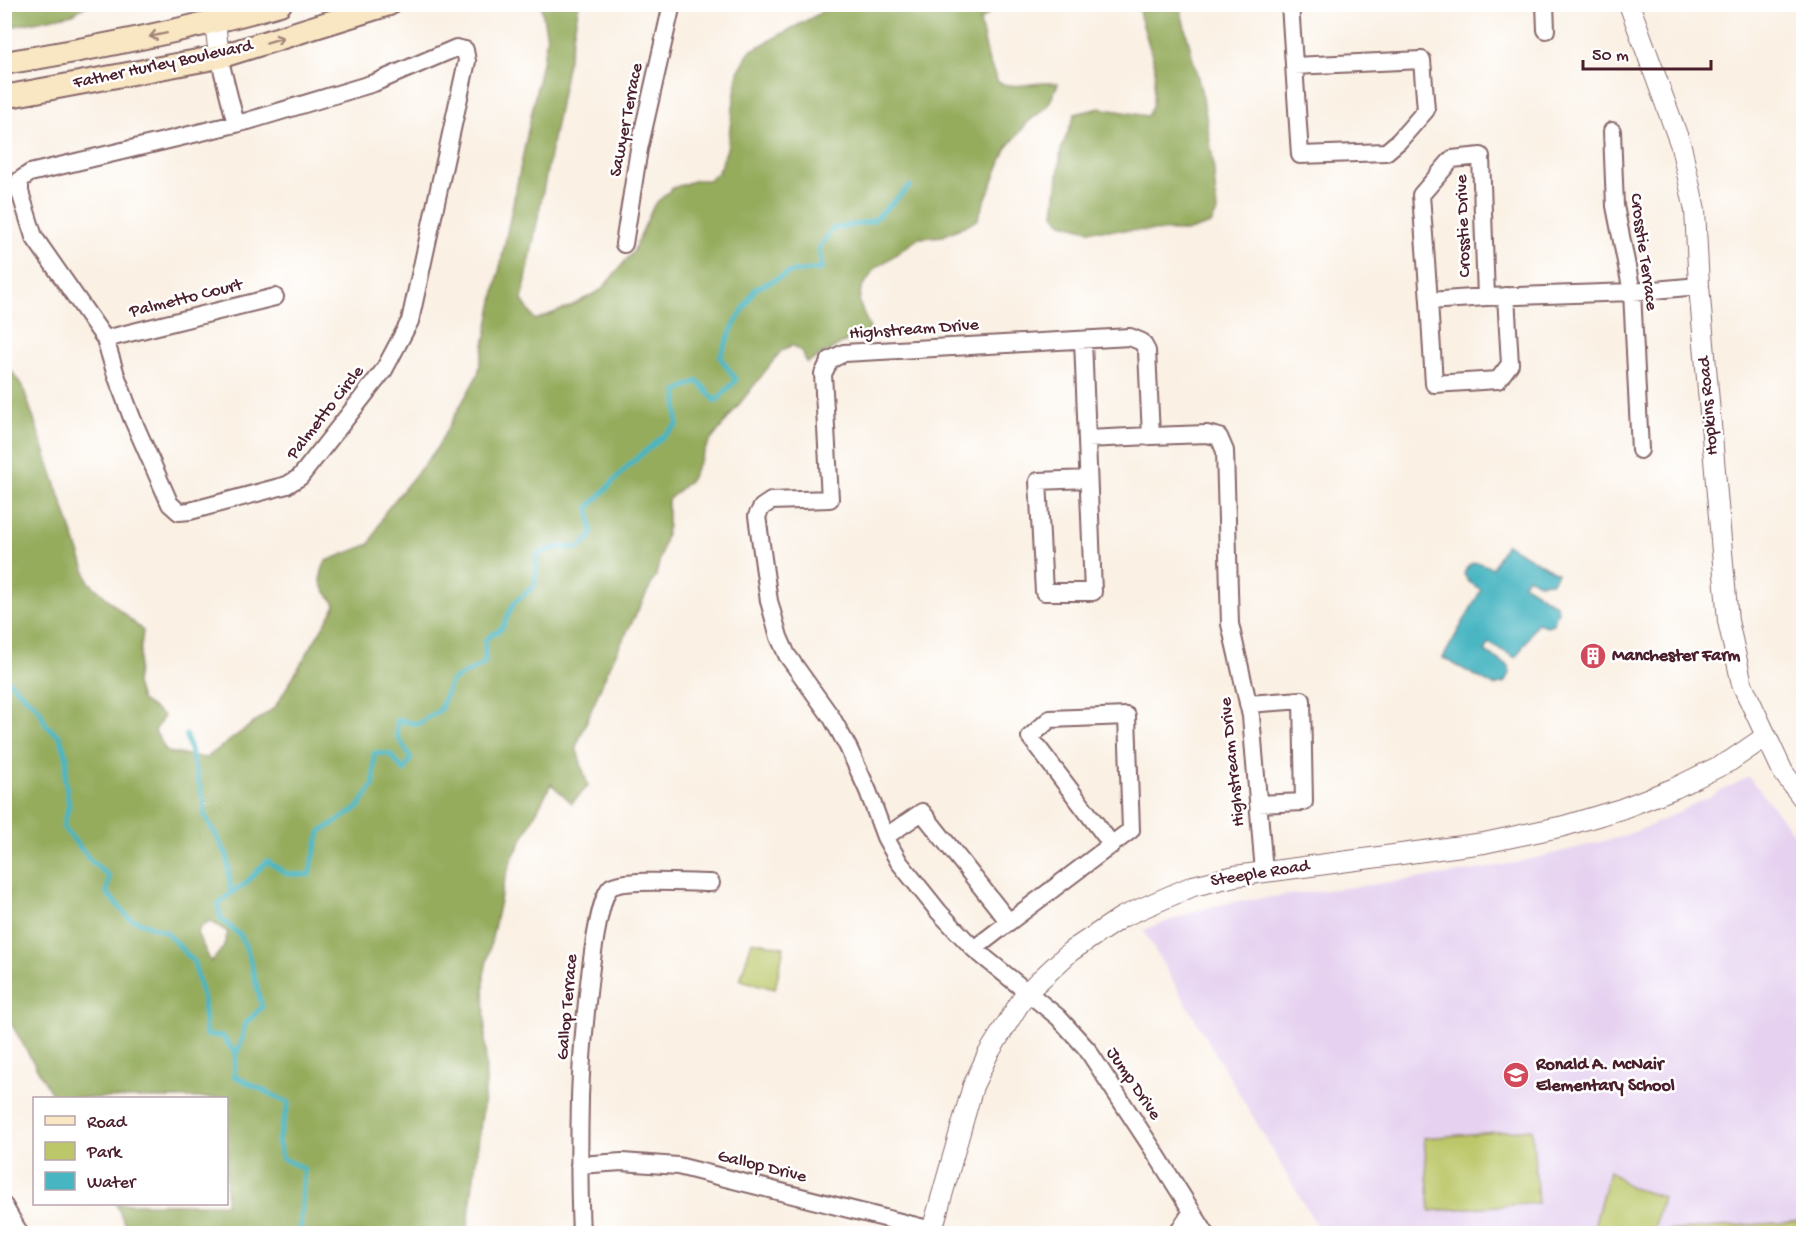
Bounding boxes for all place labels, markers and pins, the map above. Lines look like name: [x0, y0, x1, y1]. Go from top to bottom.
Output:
building icon: Manchester Farm: [1578, 641, 1608, 671]
place label: Manchester Farm: [1612, 646, 1741, 667]
place label: Ronald A. McNair Elementary School: [1535, 1055, 1675, 1097]
school or university icon: Ronald A. McNair Elementary School: [1501, 1060, 1531, 1090]

